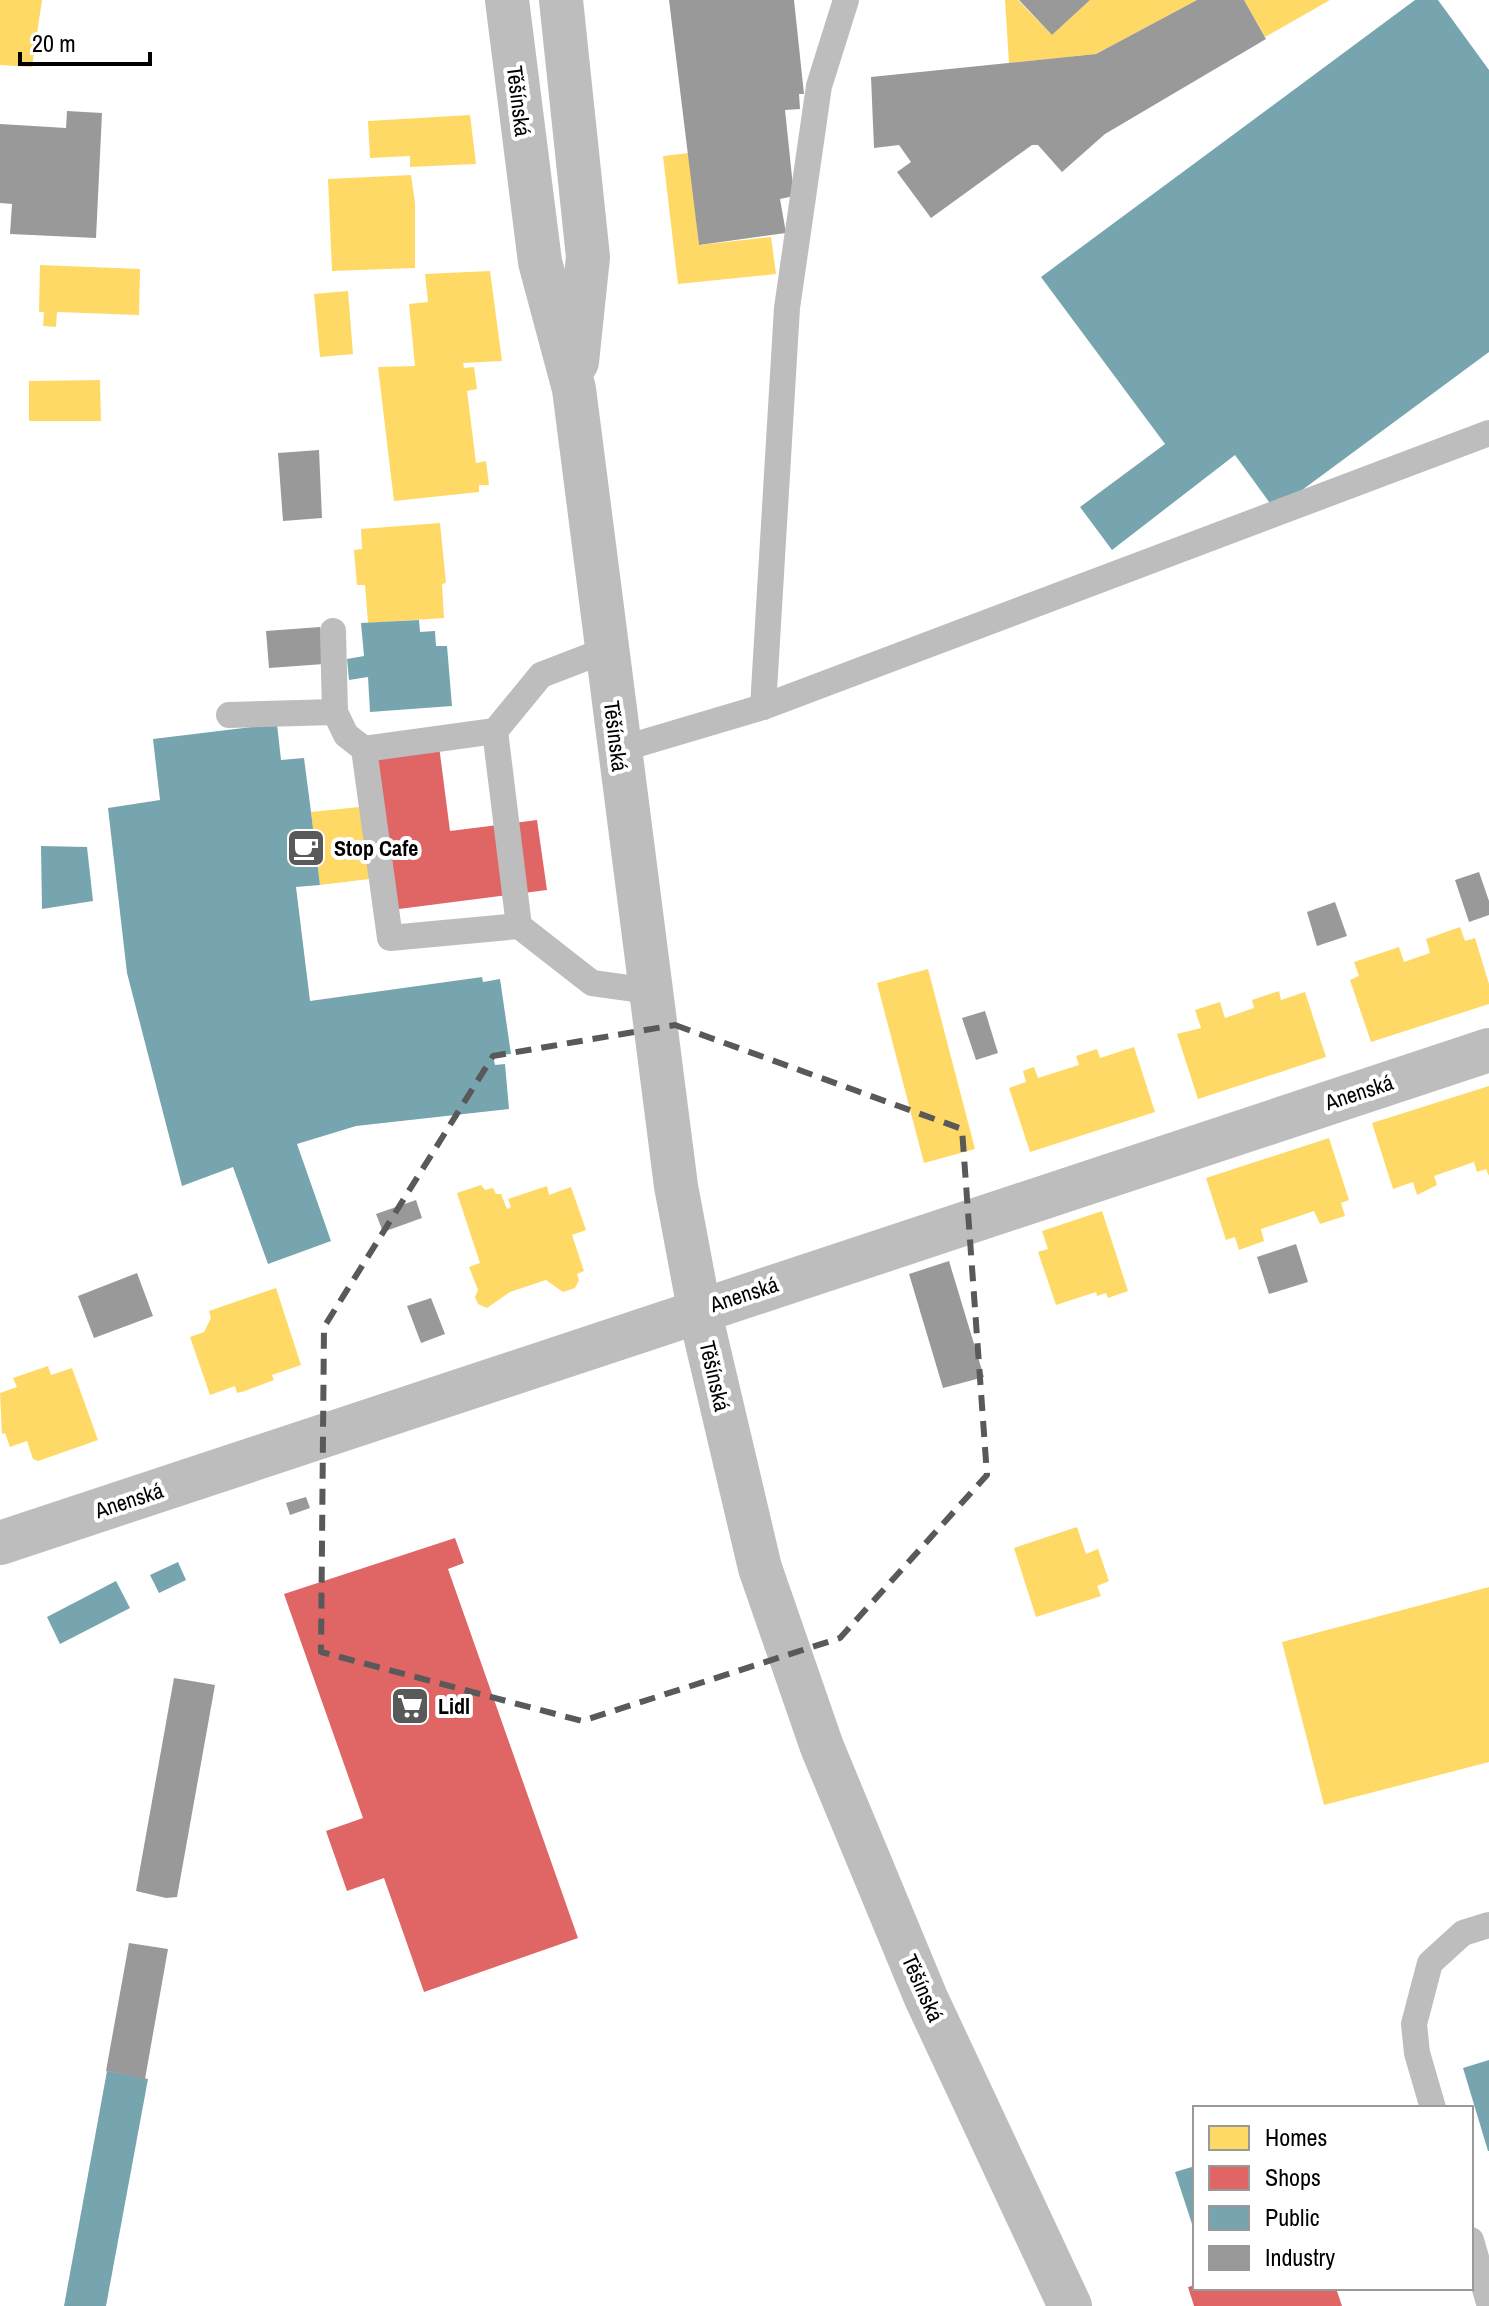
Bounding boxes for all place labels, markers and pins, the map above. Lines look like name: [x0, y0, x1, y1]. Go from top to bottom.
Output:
cafe icon: Stop Cafe: [285, 827, 327, 869]
place label: Stop Cafe: [334, 833, 418, 863]
supermarket icon: Lidl: [389, 1685, 431, 1727]
place label: Lidl: [438, 1691, 470, 1721]

